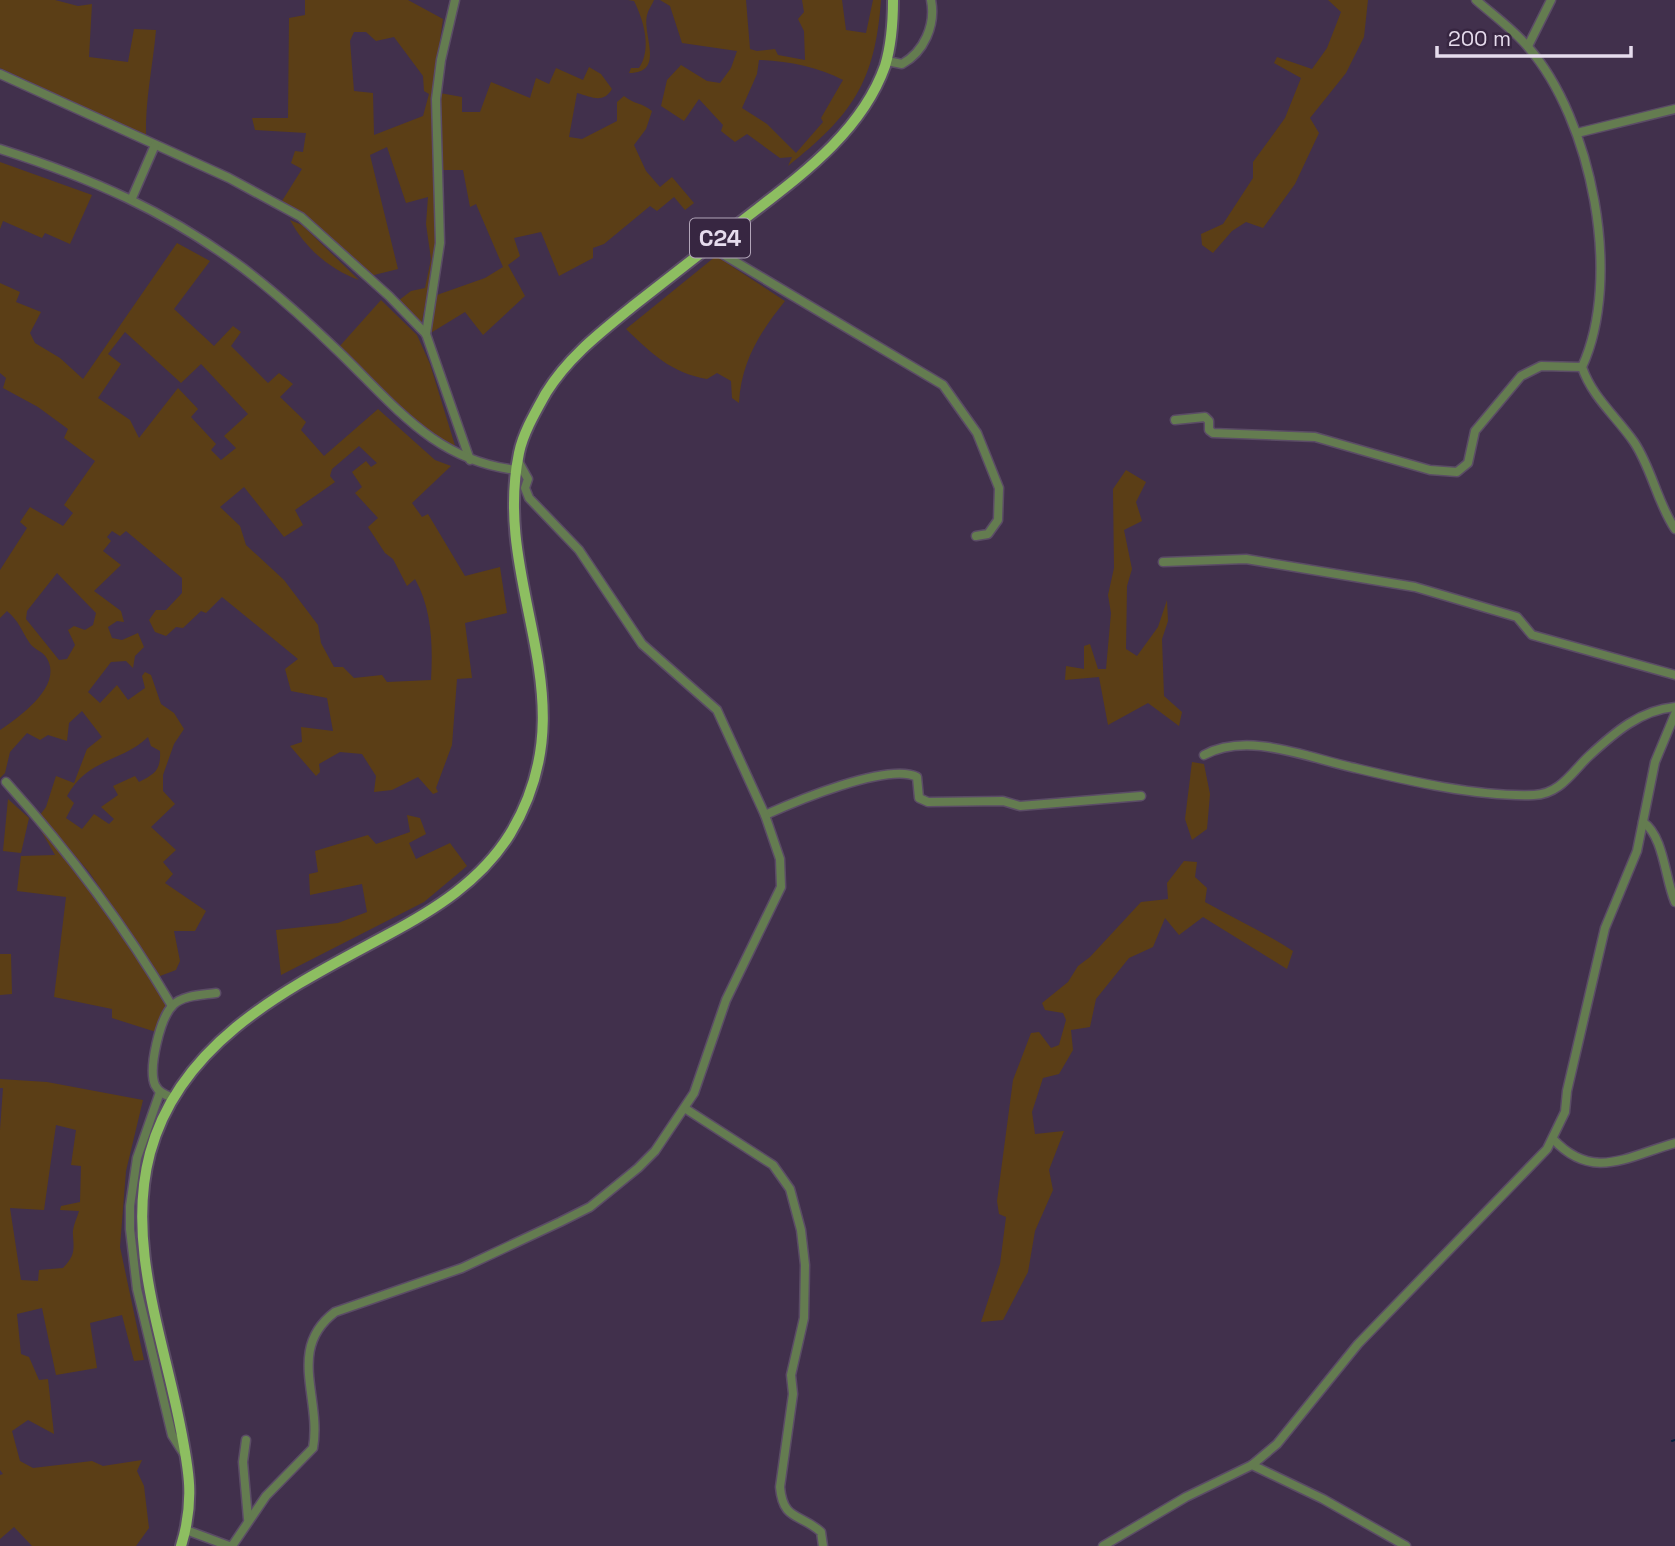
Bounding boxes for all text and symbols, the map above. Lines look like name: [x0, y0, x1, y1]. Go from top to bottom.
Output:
scale bar: [1437, 14, 1631, 58]
text: 200 m: [1448, 25, 1511, 52]
road number: C24: [690, 218, 750, 258]

